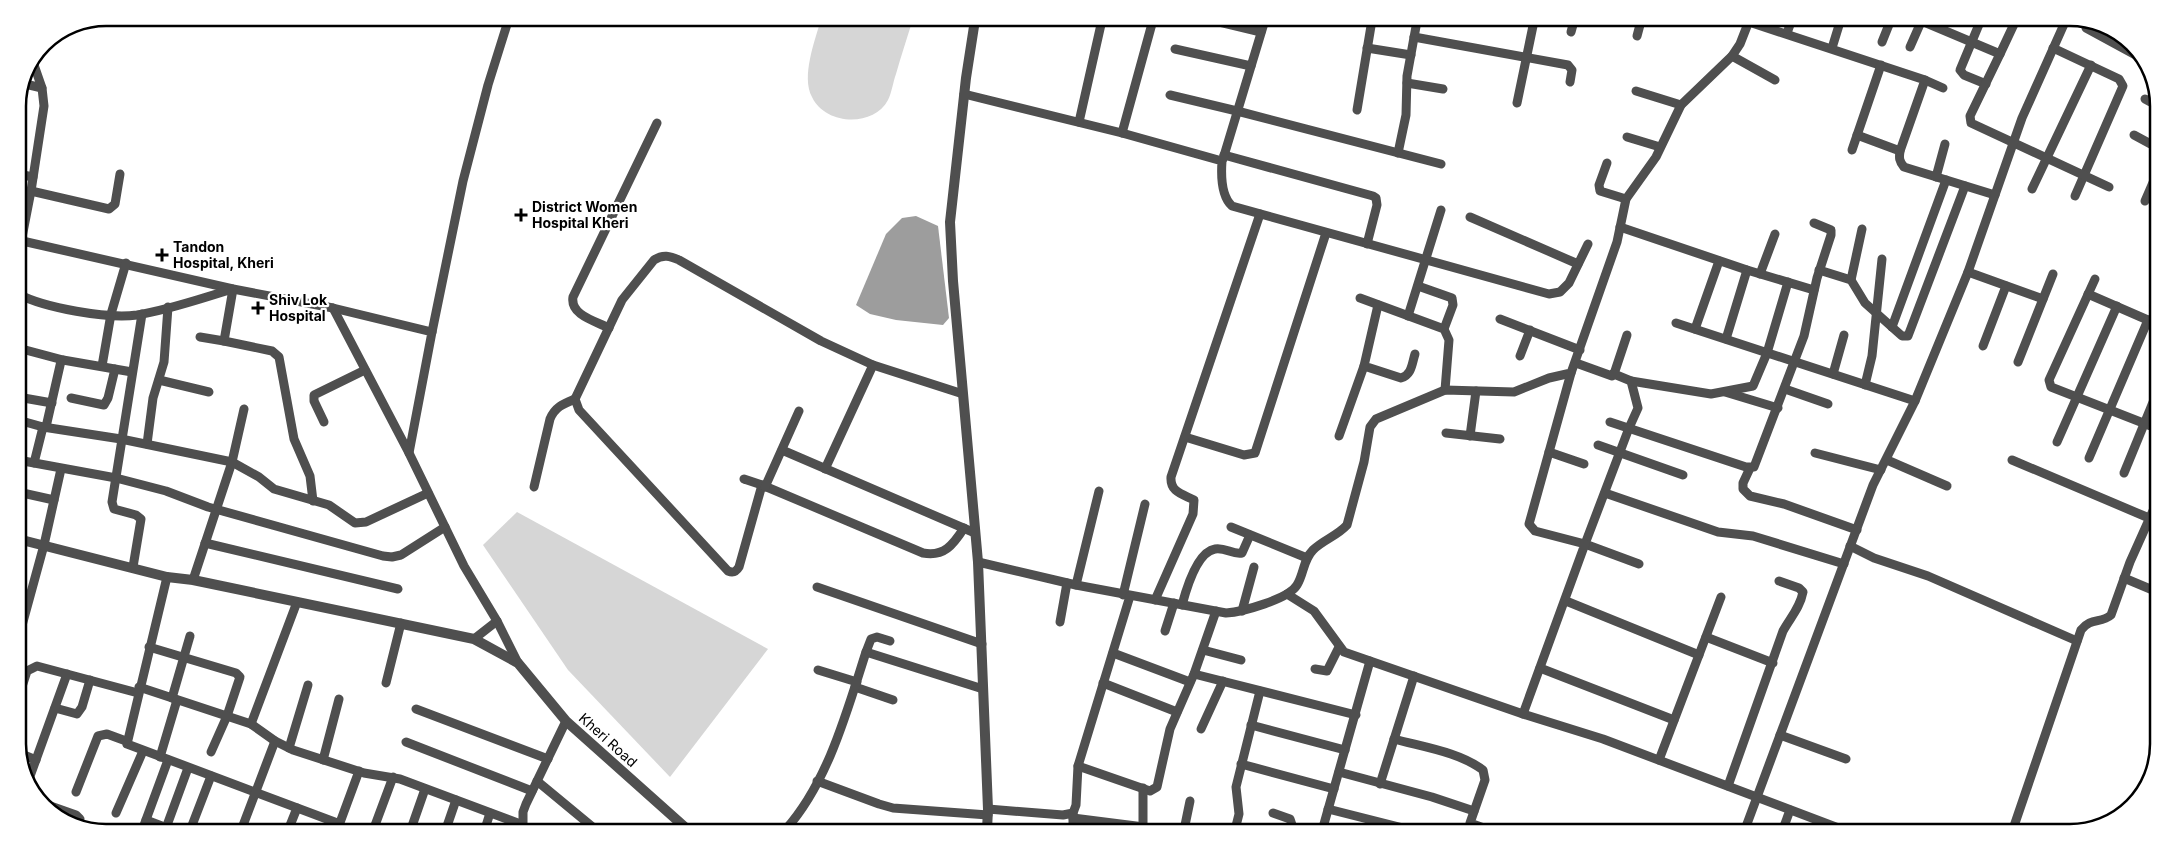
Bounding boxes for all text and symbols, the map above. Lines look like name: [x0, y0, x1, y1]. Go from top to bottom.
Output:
place label: District Women Hospital Kheri: [532, 198, 637, 231]
marker: District Women Hospital Kheri: [514, 208, 528, 222]
place label: Tandon Hospital, Kheri: [173, 238, 274, 271]
marker: Tandon Hospital, Kheri: [155, 248, 169, 262]
place label: Shiv Lok Hospital: [269, 291, 328, 324]
marker: Shiv Lok Hospital: [251, 301, 265, 315]
street label: Kheri Road: [576, 709, 641, 770]

